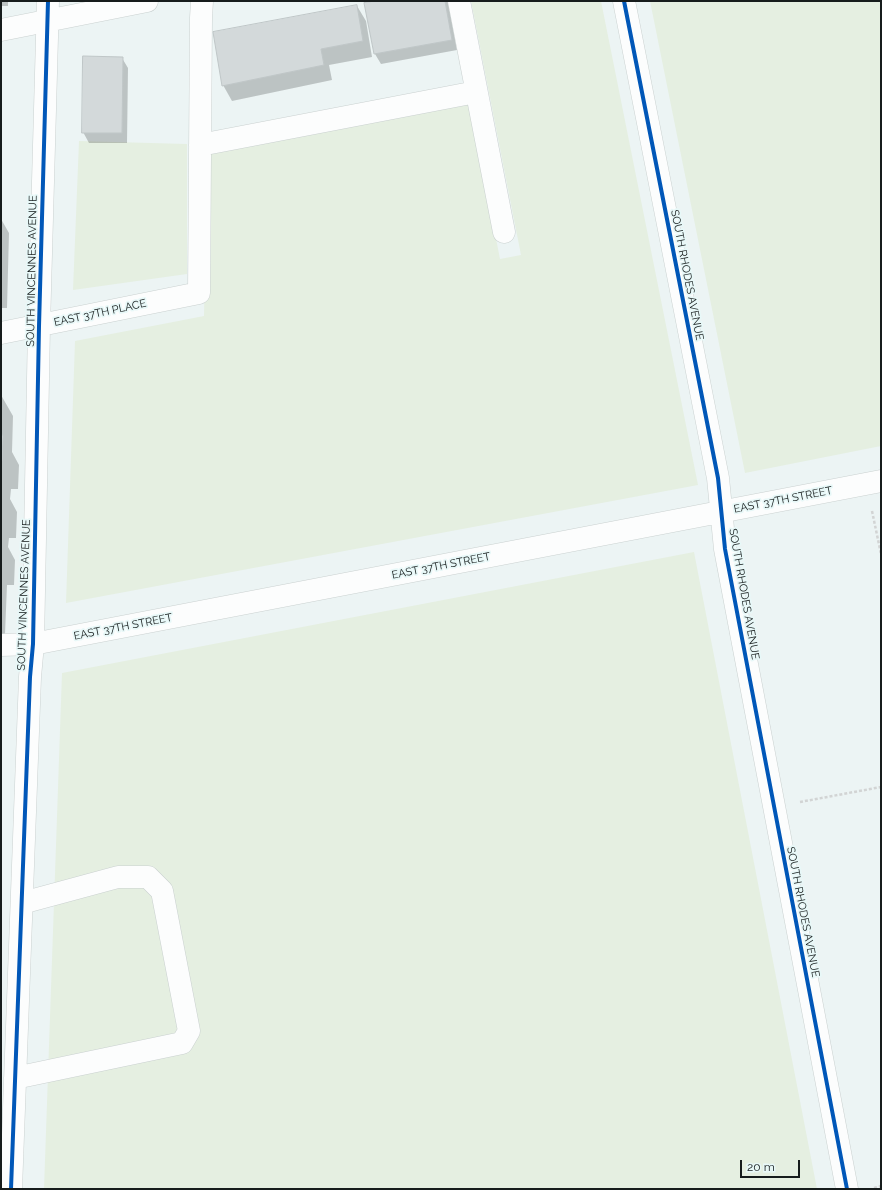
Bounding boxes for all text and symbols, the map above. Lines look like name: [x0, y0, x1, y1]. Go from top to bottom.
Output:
street label: SOUTH VINCENNES AVENUE: [24, 195, 40, 347]
street label: SOUTH RHODES AVENUE: [668, 209, 706, 341]
street label: EAST 37TH PLACE: [53, 297, 147, 329]
street label: EAST 37TH STREET: [733, 484, 833, 516]
street label: SOUTH VINCENNES AVENUE: [15, 519, 33, 671]
street label: SOUTH RHODES AVENUE: [726, 527, 762, 661]
street label: EAST 37TH STREET: [391, 550, 491, 582]
street label: EAST 37TH STREET: [73, 611, 173, 643]
street label: SOUTH RHODES AVENUE: [784, 846, 822, 978]
scale bar: [742, 1152, 802, 1178]
text: 20 m: [747, 1160, 775, 1174]

